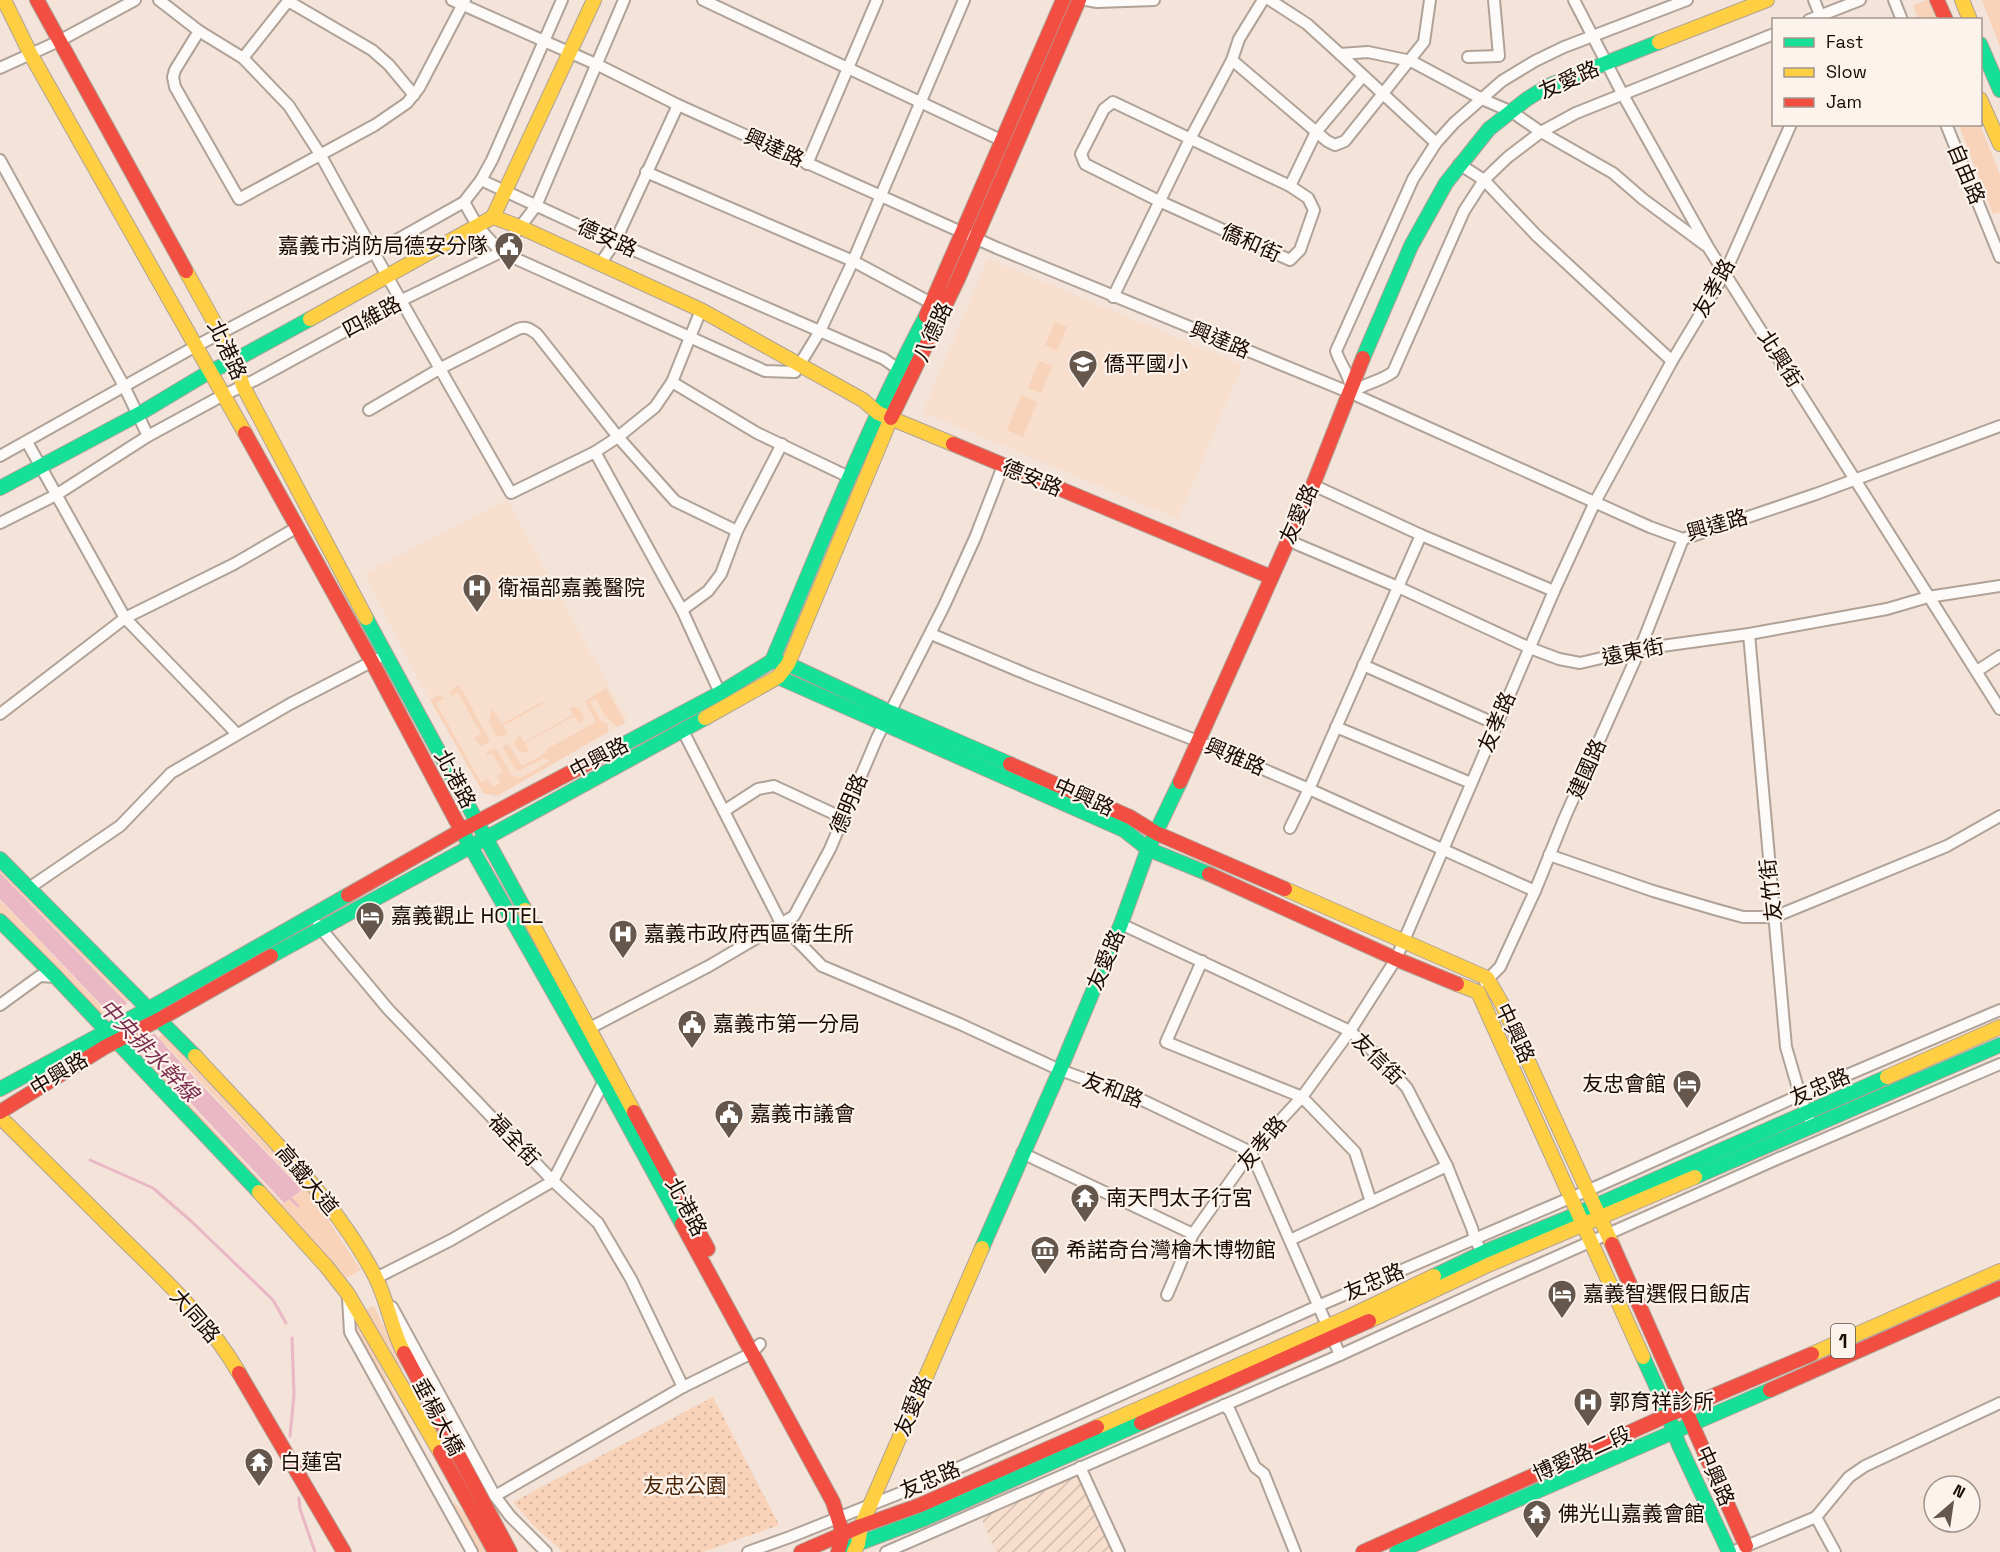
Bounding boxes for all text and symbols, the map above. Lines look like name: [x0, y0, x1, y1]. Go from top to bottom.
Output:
legend: [1772, 18, 1982, 126]
text: Fast: [1826, 30, 1863, 53]
street label: 友愛路: [1535, 54, 1603, 105]
text: Slow: [1826, 60, 1867, 83]
text: Jam: [1826, 90, 1862, 113]
street label: 興達路: [740, 122, 808, 173]
street label: 自由路: [1942, 140, 1991, 208]
street label: 德安路: [573, 212, 641, 263]
street label: 僑和街: [1217, 217, 1285, 268]
public building icon: 嘉義市消防局德安分隊: [493, 230, 525, 272]
place label: 嘉義市消防局德安分隊: [278, 232, 488, 259]
street label: 友孝路: [1686, 254, 1741, 322]
street label: 四維路: [338, 290, 406, 343]
street label: 八德路: [907, 298, 958, 366]
street label: 興達路: [1186, 315, 1254, 364]
street label: 北港路: [202, 316, 253, 384]
street label: 北興街: [1752, 325, 1809, 393]
school or university icon: 僑平國小: [1067, 348, 1099, 390]
place label: 僑平國小: [1104, 350, 1188, 377]
street label: 德安路: [998, 453, 1066, 502]
street label: 友愛路: [1273, 480, 1324, 548]
street label: 興達路: [1683, 503, 1751, 546]
hospital icon: 衛福部嘉義醫院: [461, 572, 493, 614]
place label: 衛福部嘉義醫院: [498, 574, 645, 601]
street label: 遠東街: [1599, 632, 1666, 671]
street label: 友孝路: [1472, 688, 1521, 756]
street label: 中興路: [565, 731, 633, 784]
street label: 興雅路: [1201, 732, 1269, 781]
street label: 建國路: [1561, 735, 1612, 803]
street label: 北港路: [429, 745, 482, 813]
street label: 德明路: [824, 770, 873, 838]
street label: 中興路: [1050, 771, 1118, 822]
street label: 友竹街: [1754, 857, 1787, 923]
hotel icon: 嘉義觀止 HOTEL: [354, 900, 386, 942]
place label: 嘉義觀止 HOTEL: [391, 902, 543, 929]
hospital icon: 嘉義市政府西區衛生所: [607, 918, 639, 960]
place label: 嘉義市政府西區衛生所: [644, 920, 854, 947]
street label: 友愛路: [1081, 926, 1130, 994]
water label: 中央排水幹線: [93, 993, 207, 1109]
street label: 中興路: [1490, 999, 1541, 1067]
public building icon: 嘉義市第一分局: [676, 1008, 708, 1050]
place label: 嘉義市第一分局: [713, 1010, 860, 1037]
street label: 友信街: [1347, 1027, 1410, 1090]
street label: 中興路: [25, 1046, 93, 1101]
street label: 友忠路: [1786, 1062, 1854, 1111]
street label: 友和路: [1079, 1066, 1147, 1113]
hotel icon: 友忠會館: [1671, 1068, 1703, 1110]
place label: 友忠會館: [1582, 1070, 1666, 1097]
public building icon: 嘉義市議會: [713, 1098, 745, 1140]
place label: 嘉義市議會: [750, 1100, 855, 1127]
street label: 福全街: [483, 1108, 546, 1172]
street label: 友孝路: [1231, 1110, 1292, 1175]
street label: 高鐵大道: [270, 1139, 345, 1221]
street label: 北港路: [660, 1173, 713, 1241]
temple icon: 南天門太子行宮: [1069, 1182, 1101, 1224]
place label: 南天門太子行宮: [1106, 1184, 1253, 1211]
museum icon: 希諾奇台灣檜木博物館: [1029, 1234, 1061, 1276]
place label: 希諾奇台灣檜木博物館: [1066, 1236, 1276, 1263]
street label: 友忠路: [1340, 1257, 1408, 1306]
hotel icon: 嘉義智選假日飯店: [1546, 1278, 1578, 1320]
place label: 嘉義智選假日飯店: [1583, 1280, 1751, 1307]
street label: 大同路: [165, 1283, 226, 1348]
road number: 1: [1831, 1324, 1855, 1358]
street label: 友愛路: [888, 1372, 937, 1440]
street label: 垂楊大橋: [407, 1373, 470, 1460]
hospital icon: 郭育祥診所: [1572, 1386, 1604, 1428]
place label: 郭育祥診所: [1609, 1388, 1714, 1415]
street label: 博愛路二段: [1528, 1420, 1635, 1487]
street label: 中興路: [1690, 1442, 1741, 1510]
temple icon: 白蓮宮: [243, 1446, 275, 1488]
place label: 白蓮宮: [280, 1448, 343, 1475]
street label: 友忠路: [896, 1455, 964, 1504]
park label: 友忠公園: [643, 1472, 727, 1499]
north arrow: [1922, 1474, 1982, 1534]
text: N: [1949, 1480, 1969, 1503]
temple icon: 佛光山嘉義會館: [1521, 1498, 1553, 1540]
place label: 佛光山嘉義會館: [1558, 1500, 1705, 1527]

